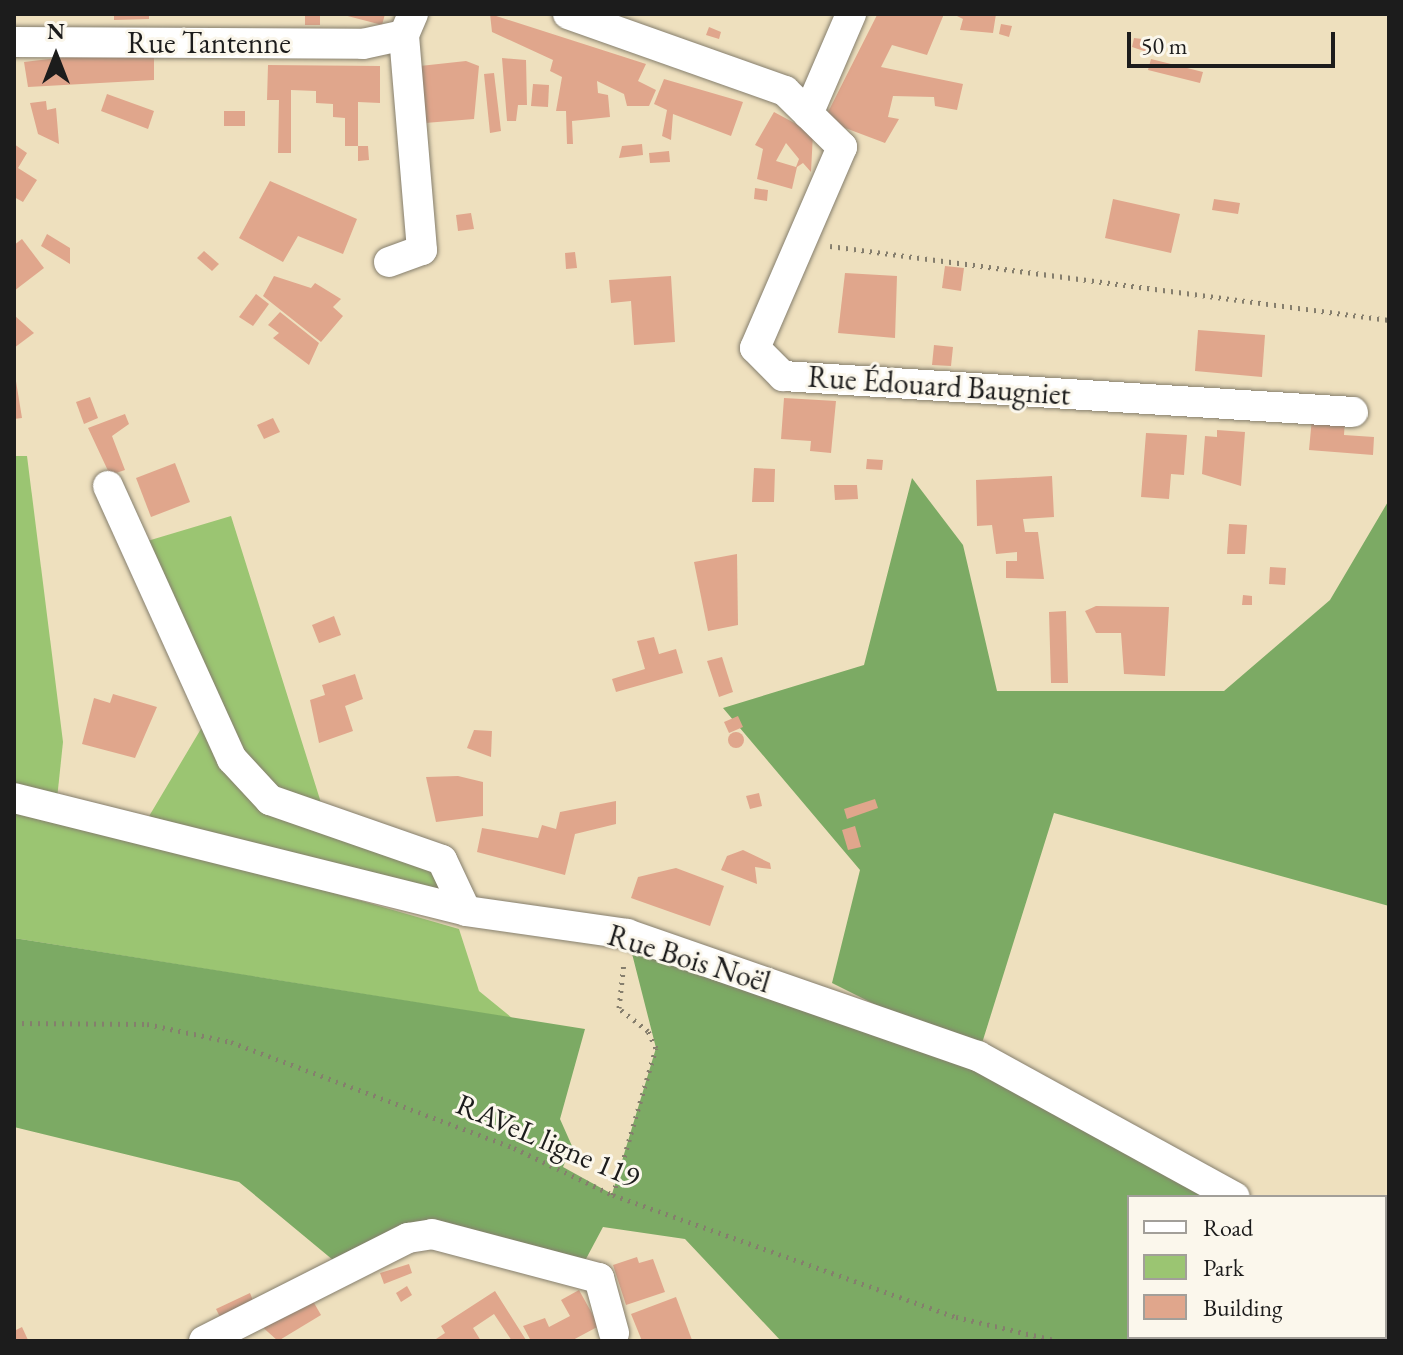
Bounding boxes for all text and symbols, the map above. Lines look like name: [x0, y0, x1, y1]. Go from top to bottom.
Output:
north arrow: [16, 16, 96, 96]
scale bar: [1131, 16, 1339, 66]
text: N: [47, 17, 65, 46]
street label: Rue Tantenne: [127, 25, 291, 61]
text: 50 m: [1141, 30, 1188, 61]
street label: Rue Édouard Baugniet: [807, 359, 1071, 413]
street label: Rue Bois Noël: [603, 917, 775, 1001]
street label: RAVeL ligne 119: [451, 1086, 645, 1196]
legend: [1127, 1195, 1387, 1339]
text: Road: [1203, 1212, 1253, 1243]
text: Park: [1203, 1252, 1244, 1283]
text: Building: [1203, 1292, 1283, 1323]

